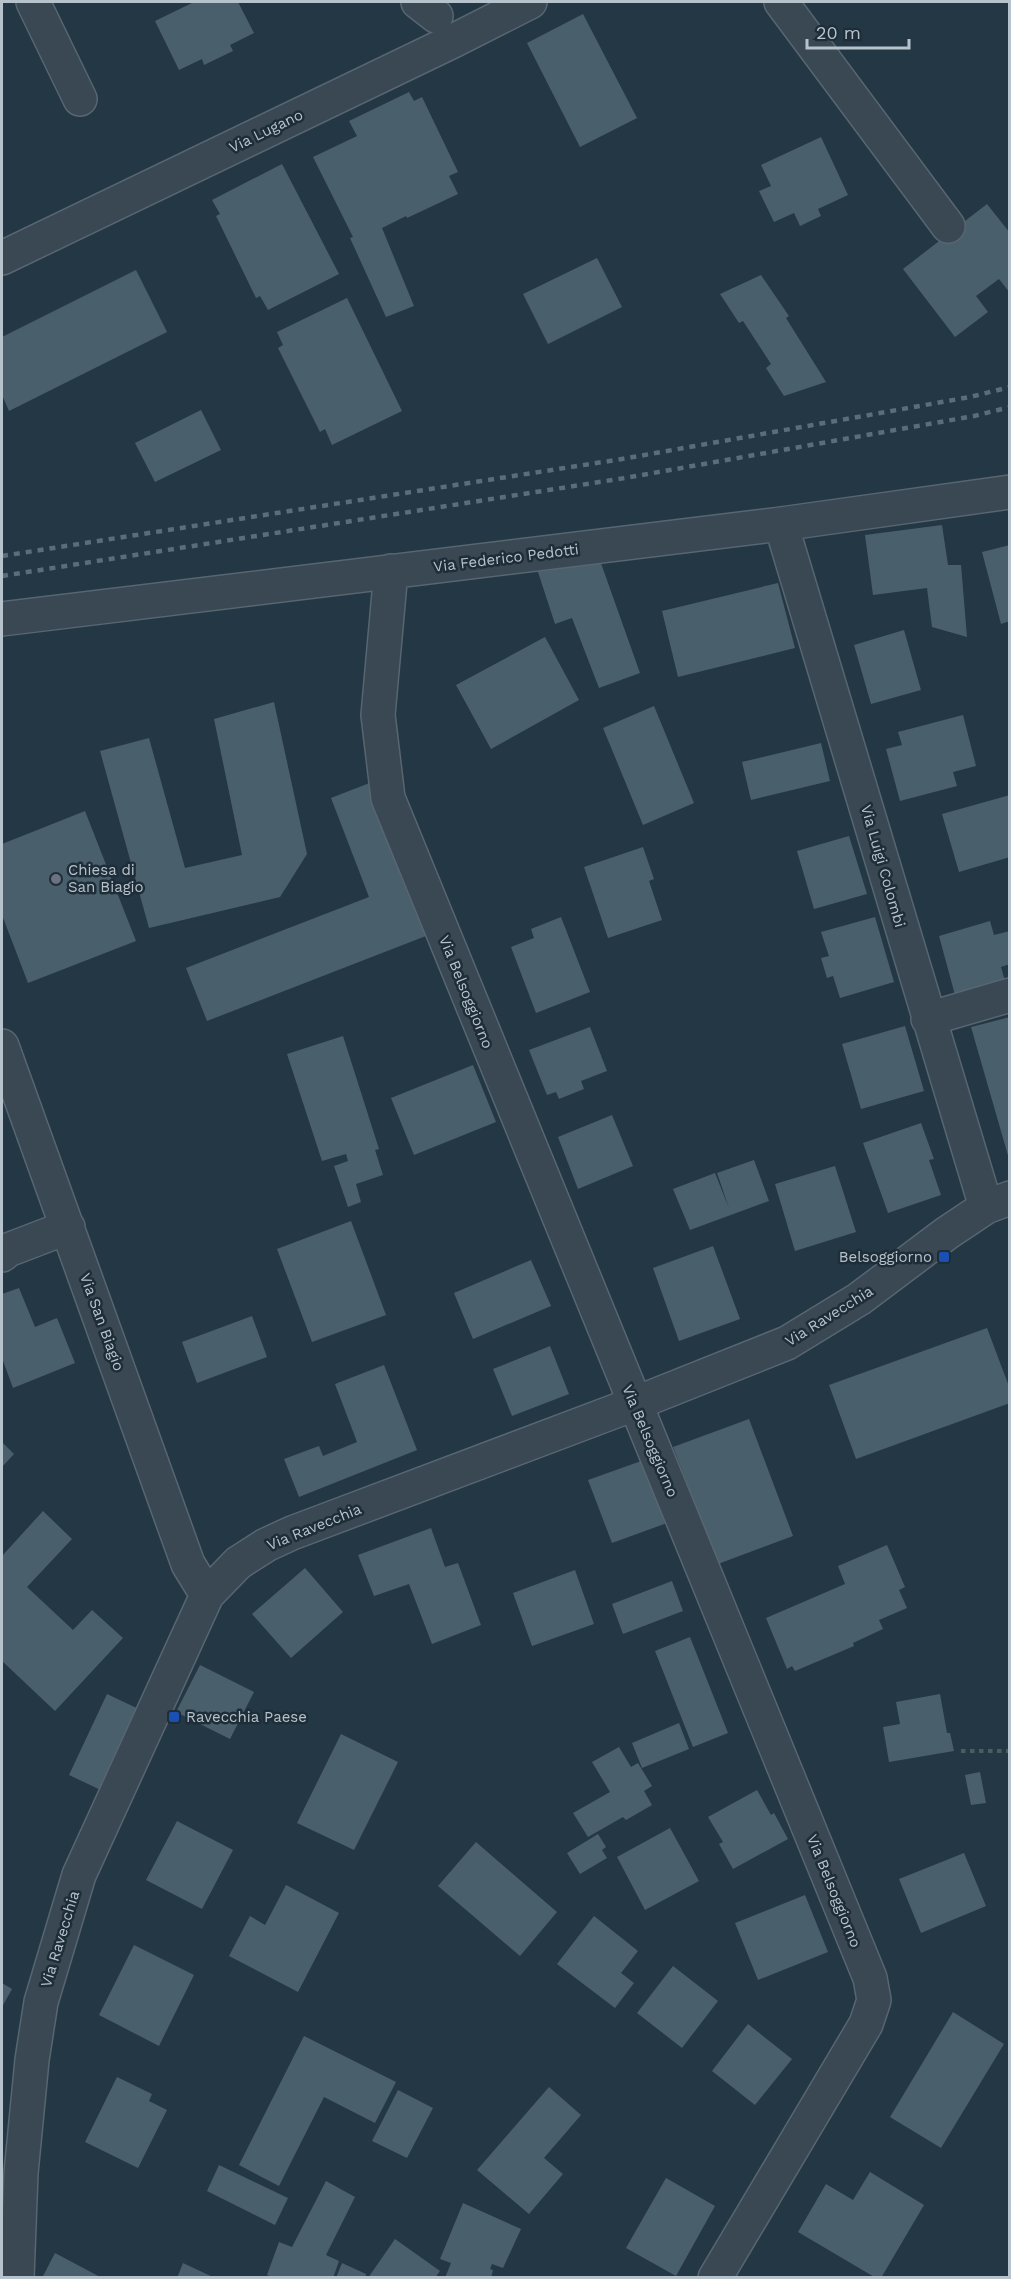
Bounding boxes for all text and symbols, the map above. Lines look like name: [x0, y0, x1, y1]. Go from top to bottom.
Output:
scale bar: [807, 12, 909, 50]
text: 20 m: [816, 22, 861, 43]
street label: Via Lugano: [226, 105, 306, 157]
street label: Via Federico Pedotti: [432, 540, 580, 576]
street label: Via Luigi Colombi: [857, 803, 909, 929]
place label: Chiesa di San Biagio: [68, 861, 144, 896]
marker: Chiesa di San Biagio: [49, 872, 63, 886]
street label: Via Belsoggiorno: [435, 933, 497, 1051]
place label: Belsoggiorno: [839, 1248, 932, 1266]
marker: Belsoggiorno: [937, 1250, 951, 1264]
street label: Via San Biagio: [76, 1271, 128, 1373]
street label: Via Ravecchia: [782, 1282, 877, 1350]
street label: Via Belsoggiorno: [618, 1382, 682, 1500]
street label: Via Ravecchia: [264, 1500, 364, 1554]
place label: Ravecchia Paese: [186, 1708, 307, 1726]
marker: Ravecchia Paese: [167, 1710, 181, 1724]
street label: Via Belsoggiorno: [803, 1832, 865, 1950]
street label: Via Ravecchia: [37, 1888, 83, 1990]

